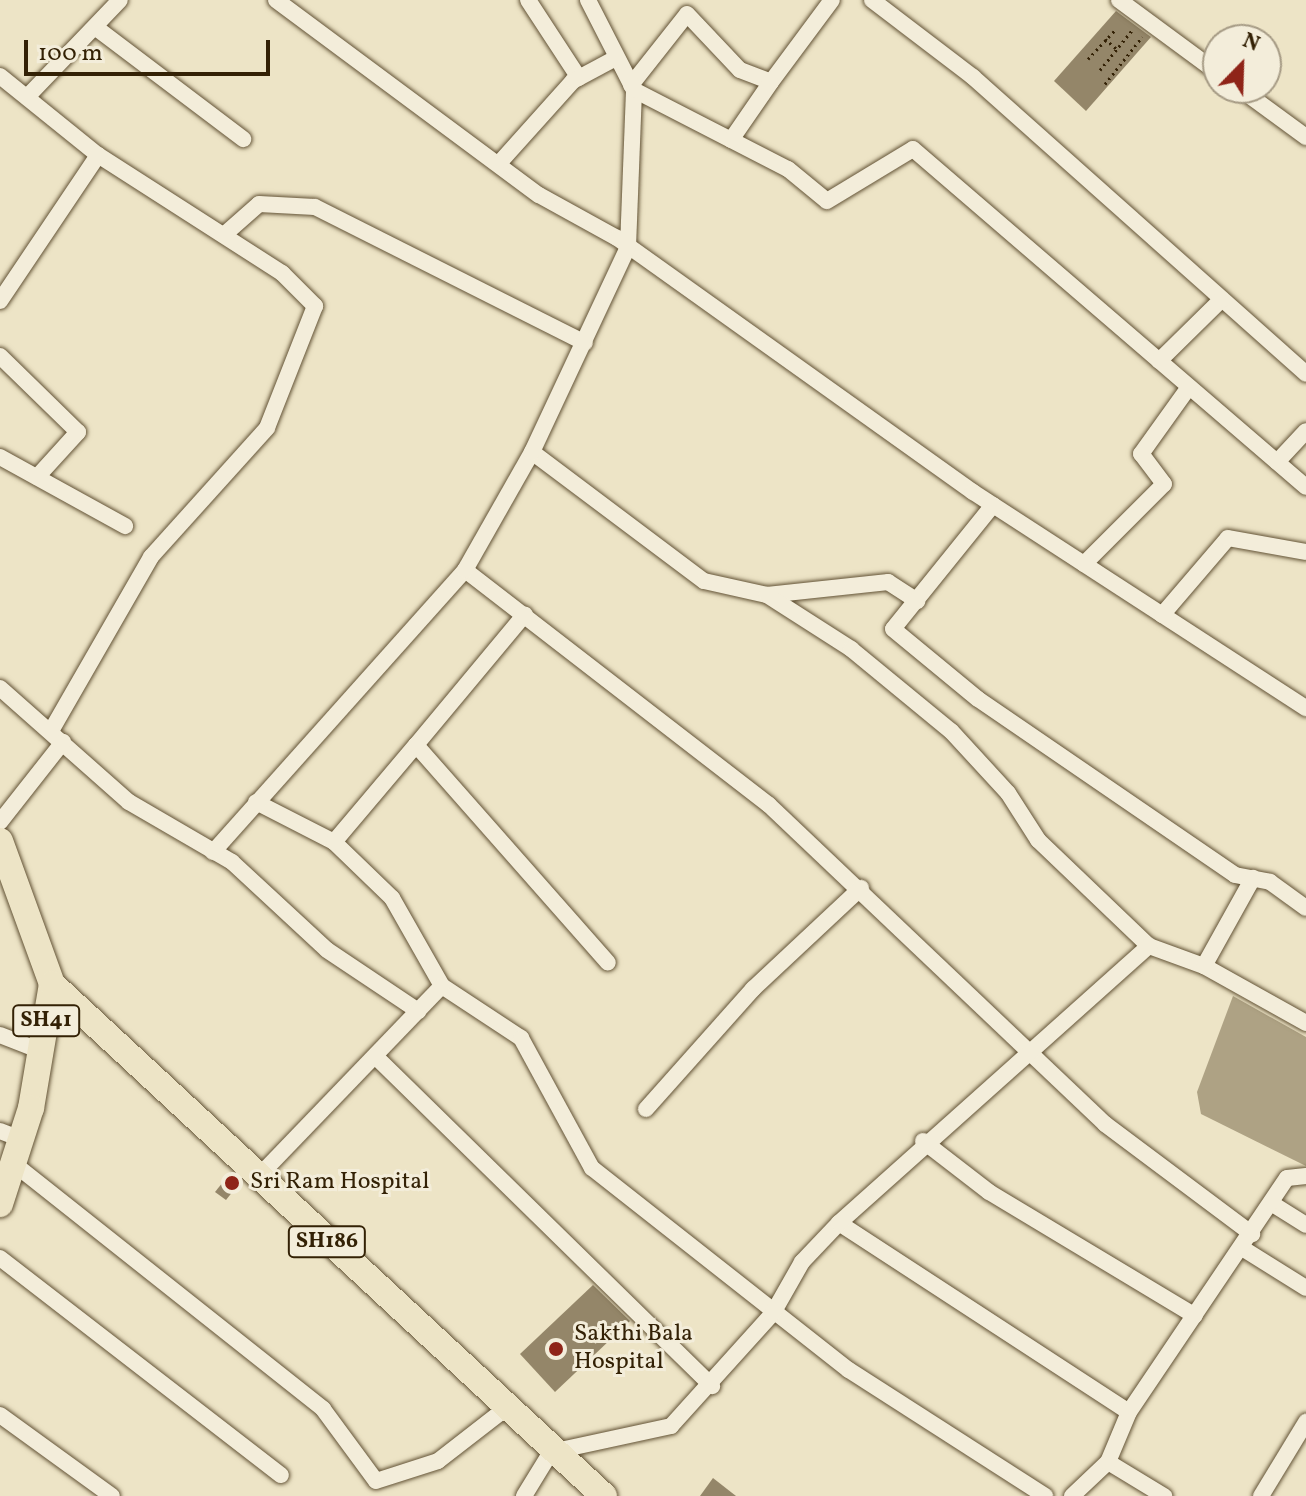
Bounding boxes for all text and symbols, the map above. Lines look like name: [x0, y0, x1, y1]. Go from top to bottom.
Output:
scale bar: [28, 24, 274, 74]
north arrow: [1202, 24, 1282, 104]
text: N: [1237, 26, 1264, 61]
text: 100 m: [38, 37, 103, 71]
road number: SH41: [12, 1003, 80, 1039]
place label: Sri Ram Hospital: [250, 1169, 429, 1197]
marker: Sri Ram Hospital: [221, 1172, 243, 1194]
road number: SH186: [287, 1224, 367, 1260]
place label: Sakthi Bala Hospital: [574, 1321, 693, 1377]
marker: Sakthi Bala Hospital: [545, 1338, 567, 1360]

